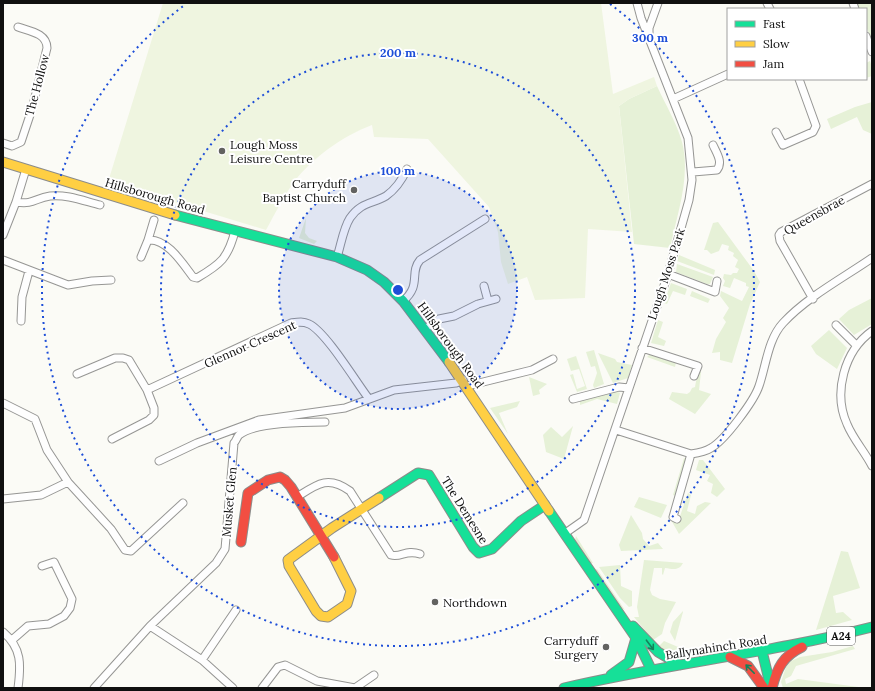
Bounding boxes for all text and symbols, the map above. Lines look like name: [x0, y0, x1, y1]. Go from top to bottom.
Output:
legend: [727, 8, 867, 80]
text: Fast: [763, 16, 786, 31]
text: 300 m: [632, 30, 668, 45]
text: Slow: [763, 36, 790, 51]
text: 200 m: [380, 45, 416, 60]
street label: The Hollow: [22, 52, 53, 118]
text: Jam: [762, 56, 784, 71]
place label: Lough Moss Leisure Centre: [230, 137, 313, 166]
marker: Lough Moss Leisure Centre: [217, 146, 227, 156]
text: 100 m: [381, 163, 415, 178]
street label: Hillsborough Road: [103, 175, 207, 217]
place label: Carryduff Baptist Church: [262, 176, 347, 205]
marker: Carryduff Baptist Church: [349, 185, 359, 195]
street label: Queensbrae: [781, 192, 847, 238]
street label: Lough Moss Park: [644, 226, 688, 322]
centre of rings: [391, 283, 405, 297]
street label: Hillsborough Road: [415, 299, 487, 391]
street label: Glennor Crescent: [202, 317, 299, 371]
street label: Musket Glen: [218, 466, 240, 538]
street label: The Demesne: [438, 474, 492, 547]
place label: Northdown: [443, 595, 507, 610]
marker: Northdown: [430, 597, 440, 607]
road number: A24: [827, 627, 855, 645]
street label: Ballynahinch Road: [664, 632, 768, 662]
place label: Carryduff Surgery: [544, 633, 599, 662]
one-way arrow: [646, 639, 654, 650]
marker: Carryduff Surgery: [601, 642, 611, 652]
one-way arrow: [745, 664, 755, 674]

